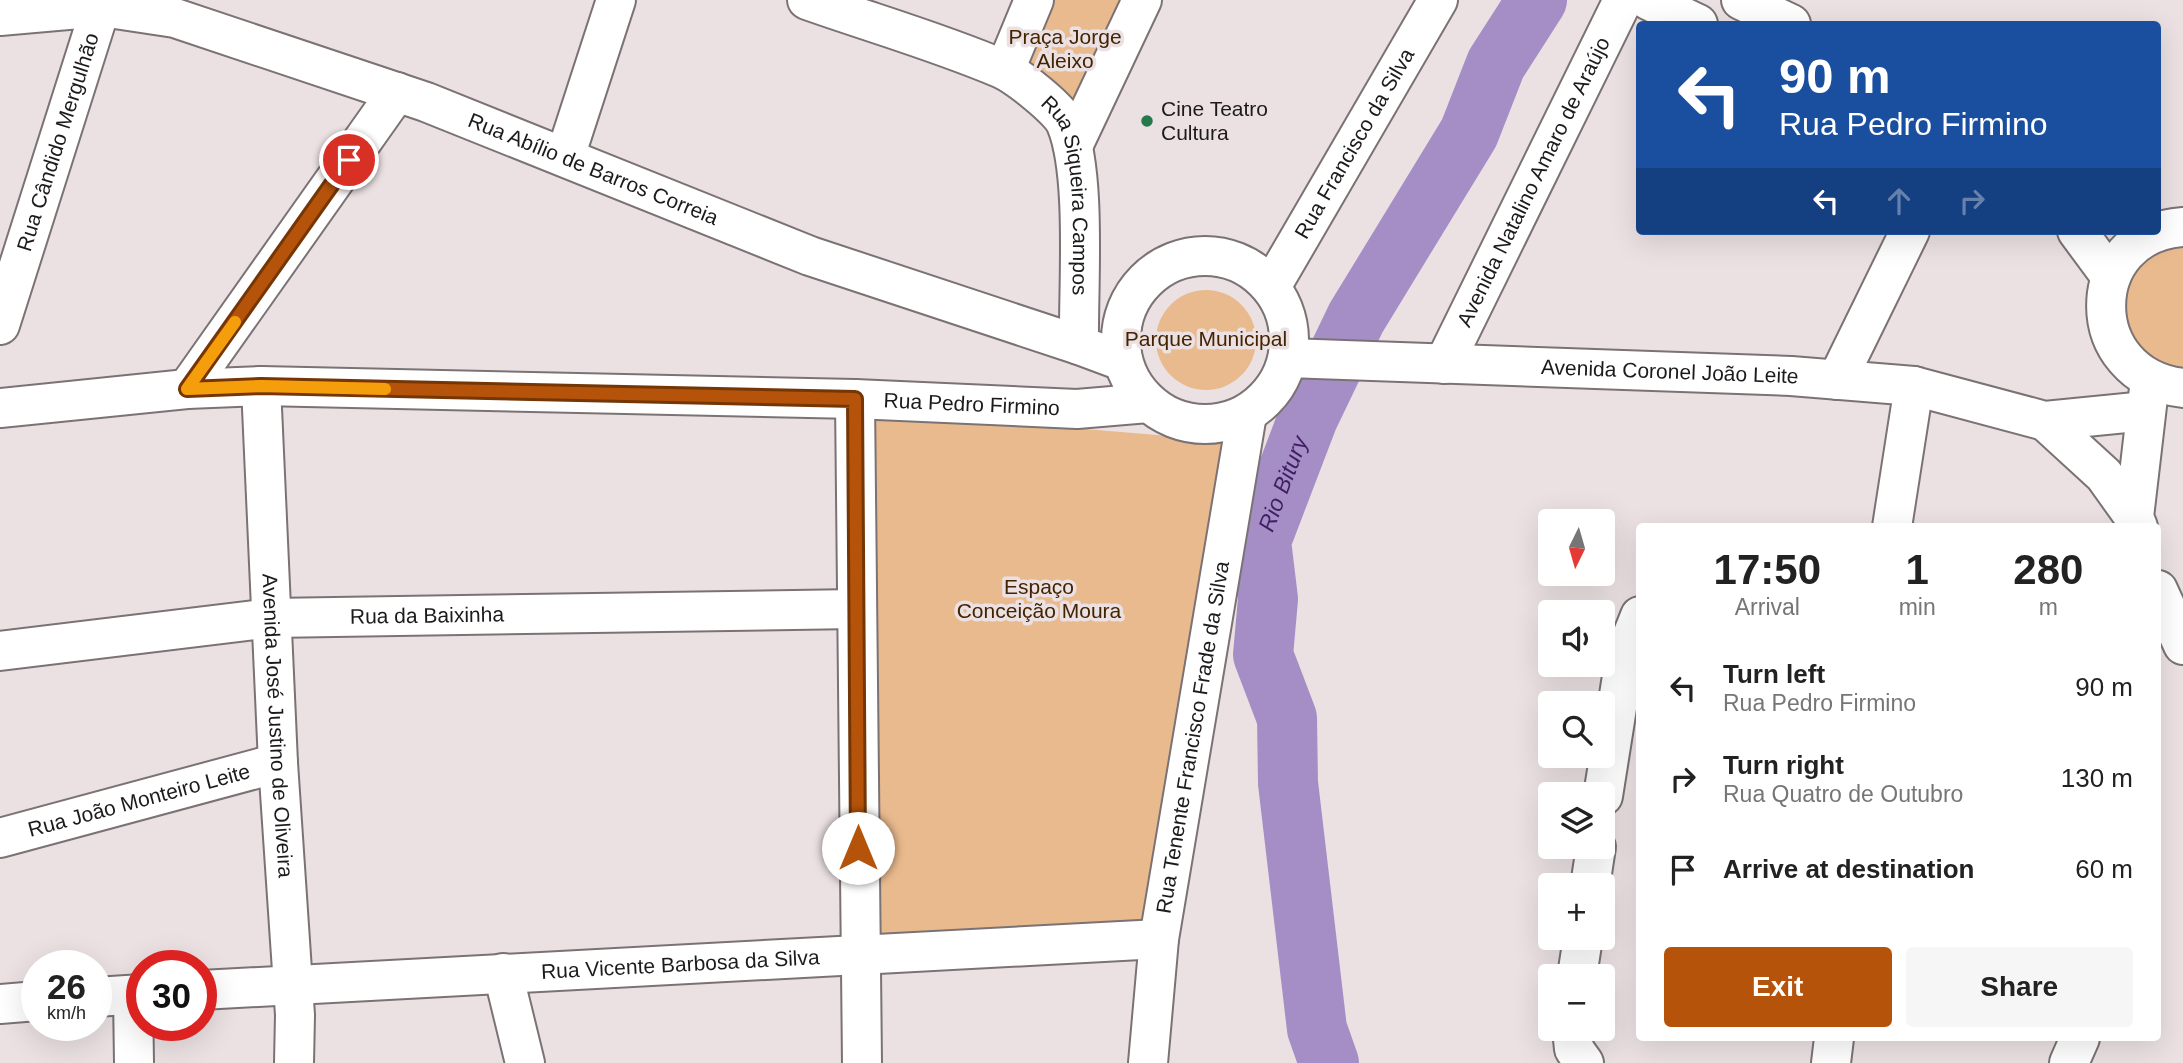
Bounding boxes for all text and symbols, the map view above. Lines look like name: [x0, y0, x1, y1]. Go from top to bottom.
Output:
park label: Praça Jorge Aleixo: [1008, 25, 1122, 72]
street label: Rua Cândido Mergulhão: [12, 30, 103, 254]
street label: Avenida Natalino Amaro de Araújo: [1452, 33, 1614, 330]
street label: Rua Francisco da Silva: [1290, 44, 1418, 242]
icon: left: [1664, 49, 1755, 140]
text: 90 m: [1779, 49, 1891, 103]
street label: Rua Siqueira Campos: [1037, 91, 1092, 296]
place label: Cine Teatro Cultura: [1161, 97, 1268, 144]
text: Rua Pedro Firmino: [1779, 106, 2048, 142]
street label: Rua Abílio de Barros Correia: [465, 108, 722, 229]
marker: Cine Teatro Cultura: [1139, 113, 1155, 129]
pin: [319, 130, 379, 190]
icon: arrive: [330, 141, 368, 179]
icon: left: [1807, 182, 1845, 220]
icon: ahead: [1880, 182, 1918, 220]
icon: right: [1953, 182, 1991, 220]
park label: Parque Municipal: [1125, 327, 1287, 350]
street label: Avenida Coronel João Leite: [1541, 355, 1800, 388]
street label: Rua Pedro Firmino: [883, 388, 1060, 419]
water label: Rio Bitury: [1253, 431, 1313, 535]
north arrow: [1538, 509, 1615, 586]
map controls: [1538, 509, 1615, 1041]
text: 17:50: [1714, 546, 1821, 593]
text: 1: [1905, 546, 1929, 593]
text: 280: [2013, 546, 2083, 593]
street label: Rua Tenente Francisco Frade da Silva: [1151, 559, 1233, 915]
street label: Avenida José Justino de Oliveira: [258, 573, 298, 879]
park label: Espaço Conceição Moura: [957, 575, 1122, 622]
text: Arrival: [1735, 594, 1800, 620]
text: min: [1899, 594, 1936, 620]
text: m: [2039, 594, 2058, 620]
button: sound: [1538, 600, 1615, 677]
street label: Rua da Baixinha: [350, 602, 505, 628]
text: Turn left: [1723, 659, 1825, 689]
icon: left: [1664, 669, 1702, 707]
text: 90 m: [2075, 672, 2133, 702]
text: Rua Pedro Firmino: [1723, 690, 1916, 716]
button: search: [1538, 691, 1615, 768]
text: Turn right: [1723, 750, 1844, 780]
street label: Rua João Monteiro Leite: [25, 759, 252, 841]
icon: right: [1664, 760, 1702, 798]
text: 130 m: [2061, 763, 2133, 793]
text: Rua Quatro de Outubro: [1723, 781, 1963, 807]
button: layers: [1538, 782, 1615, 859]
position arrow: [821, 811, 895, 885]
icon: arrive: [1664, 851, 1702, 889]
text: Arrive at destination: [1723, 854, 1974, 884]
text: 60 m: [2075, 854, 2133, 884]
button: +: [1538, 873, 1615, 950]
street label: Rua Vicente Barbosa da Silva: [540, 945, 820, 983]
button: Exit: [1664, 947, 1892, 1027]
button: Share: [1906, 947, 2133, 1027]
speed limit sign: 30: [126, 950, 217, 1041]
button: −: [1538, 964, 1615, 1041]
text: 26: [47, 967, 86, 1006]
text: km/h: [47, 1003, 86, 1023]

